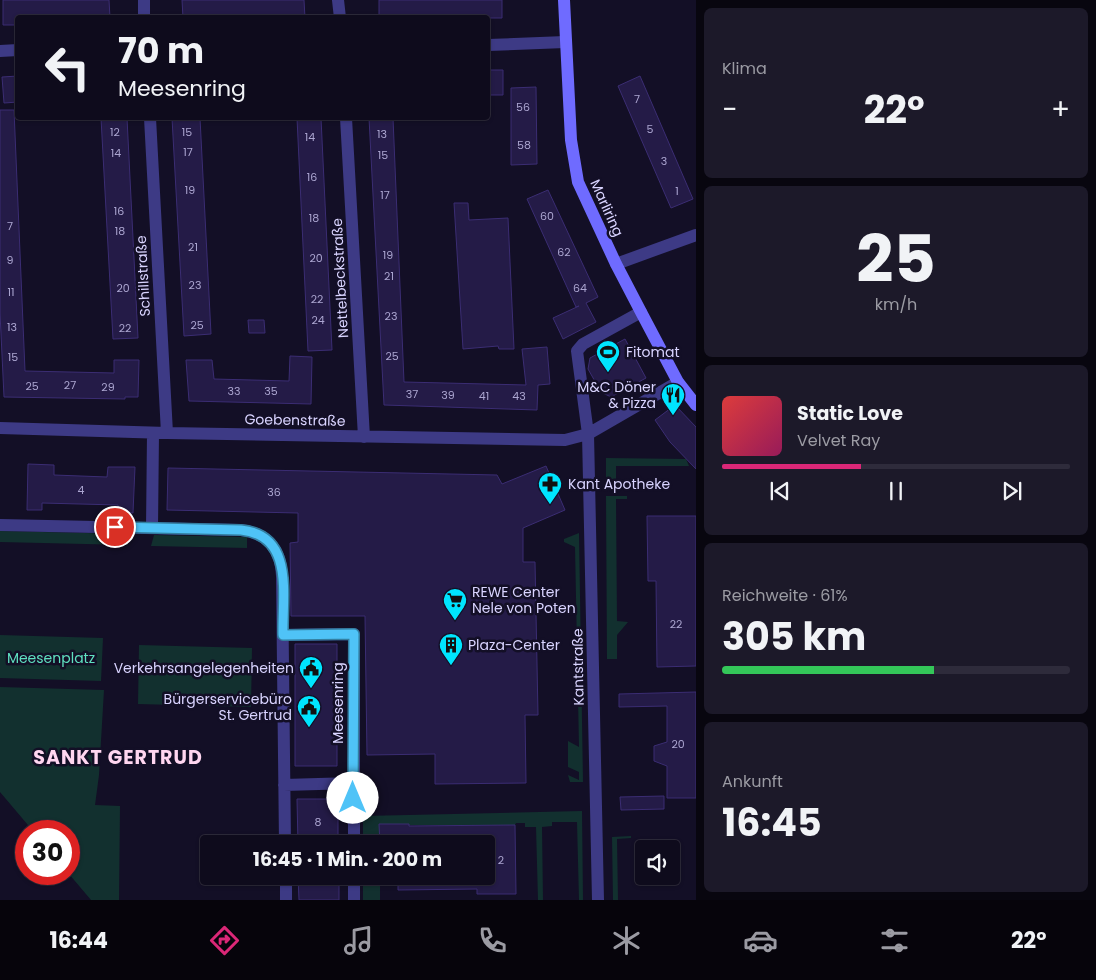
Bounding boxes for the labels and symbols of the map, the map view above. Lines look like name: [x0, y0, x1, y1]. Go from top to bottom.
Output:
house number: 7: [634, 91, 640, 107]
house number: 56: [516, 99, 530, 115]
house number: 5: [647, 121, 654, 137]
house number: 12: [110, 124, 120, 140]
house number: 15: [182, 124, 192, 140]
house number: 13: [377, 126, 387, 142]
house number: 14: [305, 129, 315, 145]
house number: 58: [517, 137, 531, 153]
house number: 17: [183, 144, 193, 160]
house number: 14: [111, 145, 121, 161]
house number: 15: [378, 147, 388, 163]
house number: 3: [661, 153, 667, 169]
house number: 16: [307, 169, 317, 185]
street label: Marliring: [586, 176, 628, 240]
house number: 19: [185, 182, 195, 198]
house number: 1: [675, 183, 679, 199]
house number: 17: [380, 187, 390, 203]
house number: 16: [114, 203, 124, 219]
house number: 60: [540, 208, 554, 224]
house number: 18: [309, 210, 319, 226]
street label: Nettelbeckstraße: [327, 217, 353, 338]
house number: 7: [7, 218, 13, 234]
house number: 18: [115, 223, 125, 239]
street label: Schillstraße: [131, 235, 155, 317]
house number: 21: [188, 239, 198, 255]
house number: 62: [557, 244, 571, 260]
house number: 19: [383, 247, 393, 263]
house number: 20: [309, 250, 323, 266]
house number: 9: [7, 252, 14, 268]
house number: 21: [384, 268, 394, 284]
house number: 23: [189, 277, 201, 293]
house number: 20: [116, 280, 130, 296]
house number: 64: [573, 280, 587, 296]
house number: 11: [7, 284, 15, 300]
house number: 22: [311, 291, 323, 307]
house number: 23: [385, 308, 397, 324]
house number: 24: [311, 312, 325, 328]
house number: 25: [190, 317, 204, 333]
house number: 13: [7, 319, 17, 335]
house number: 22: [119, 320, 131, 336]
sports icon: Fitomat: [595, 339, 621, 373]
place label: Fitomat: [626, 342, 680, 362]
house number: 25: [385, 348, 399, 364]
house number: 15: [8, 349, 18, 365]
house number: 27: [64, 377, 76, 393]
place label: M&C Döner & Pizza: [577, 377, 656, 413]
house number: 25: [25, 378, 39, 394]
house number: 29: [101, 379, 115, 395]
restaurant icon: M&C Döner & Pizza: [660, 382, 686, 416]
house number: 33: [228, 383, 240, 399]
house number: 35: [264, 383, 278, 399]
house number: 37: [406, 386, 418, 402]
house number: 39: [441, 387, 455, 403]
house number: 41: [479, 388, 489, 404]
house number: 43: [512, 388, 526, 404]
street label: Goebenstraße: [244, 409, 346, 431]
pharmacy icon: Kant Apotheke: [537, 471, 563, 505]
place label: Kant Apotheke: [568, 474, 670, 494]
house number: 4: [78, 482, 85, 498]
house number: 36: [267, 484, 281, 500]
pin: [94, 506, 136, 548]
place label: REWE Center Nele von Poten: [472, 582, 576, 618]
supermarket icon: REWE Center Nele von Poten: [442, 587, 468, 621]
house number: 22: [670, 616, 682, 632]
street label: Kantstraße: [567, 628, 589, 706]
building icon: Plaza-Center: [438, 632, 464, 666]
place label: Plaza-Center: [468, 635, 560, 655]
park label: Meesenplatz: [7, 648, 95, 668]
public building icon: Verkehrsangelegenheiten: [298, 655, 324, 689]
place label: Verkehrsangelegenheiten: [114, 658, 294, 678]
street label: Meesenring: [328, 662, 348, 744]
place label: Bürgerservicebüro St. Gertrud: [164, 689, 292, 725]
public building icon: Bürgerservicebüro St. Gertrud: [296, 694, 322, 728]
house number: 20: [671, 736, 685, 752]
district label: SANKT GERTRUD: [33, 744, 203, 771]
position arrow: [326, 771, 378, 823]
house number: 8: [315, 814, 322, 830]
speed limit sign: 30: [15, 820, 80, 885]
house number: 2: [498, 852, 504, 868]

